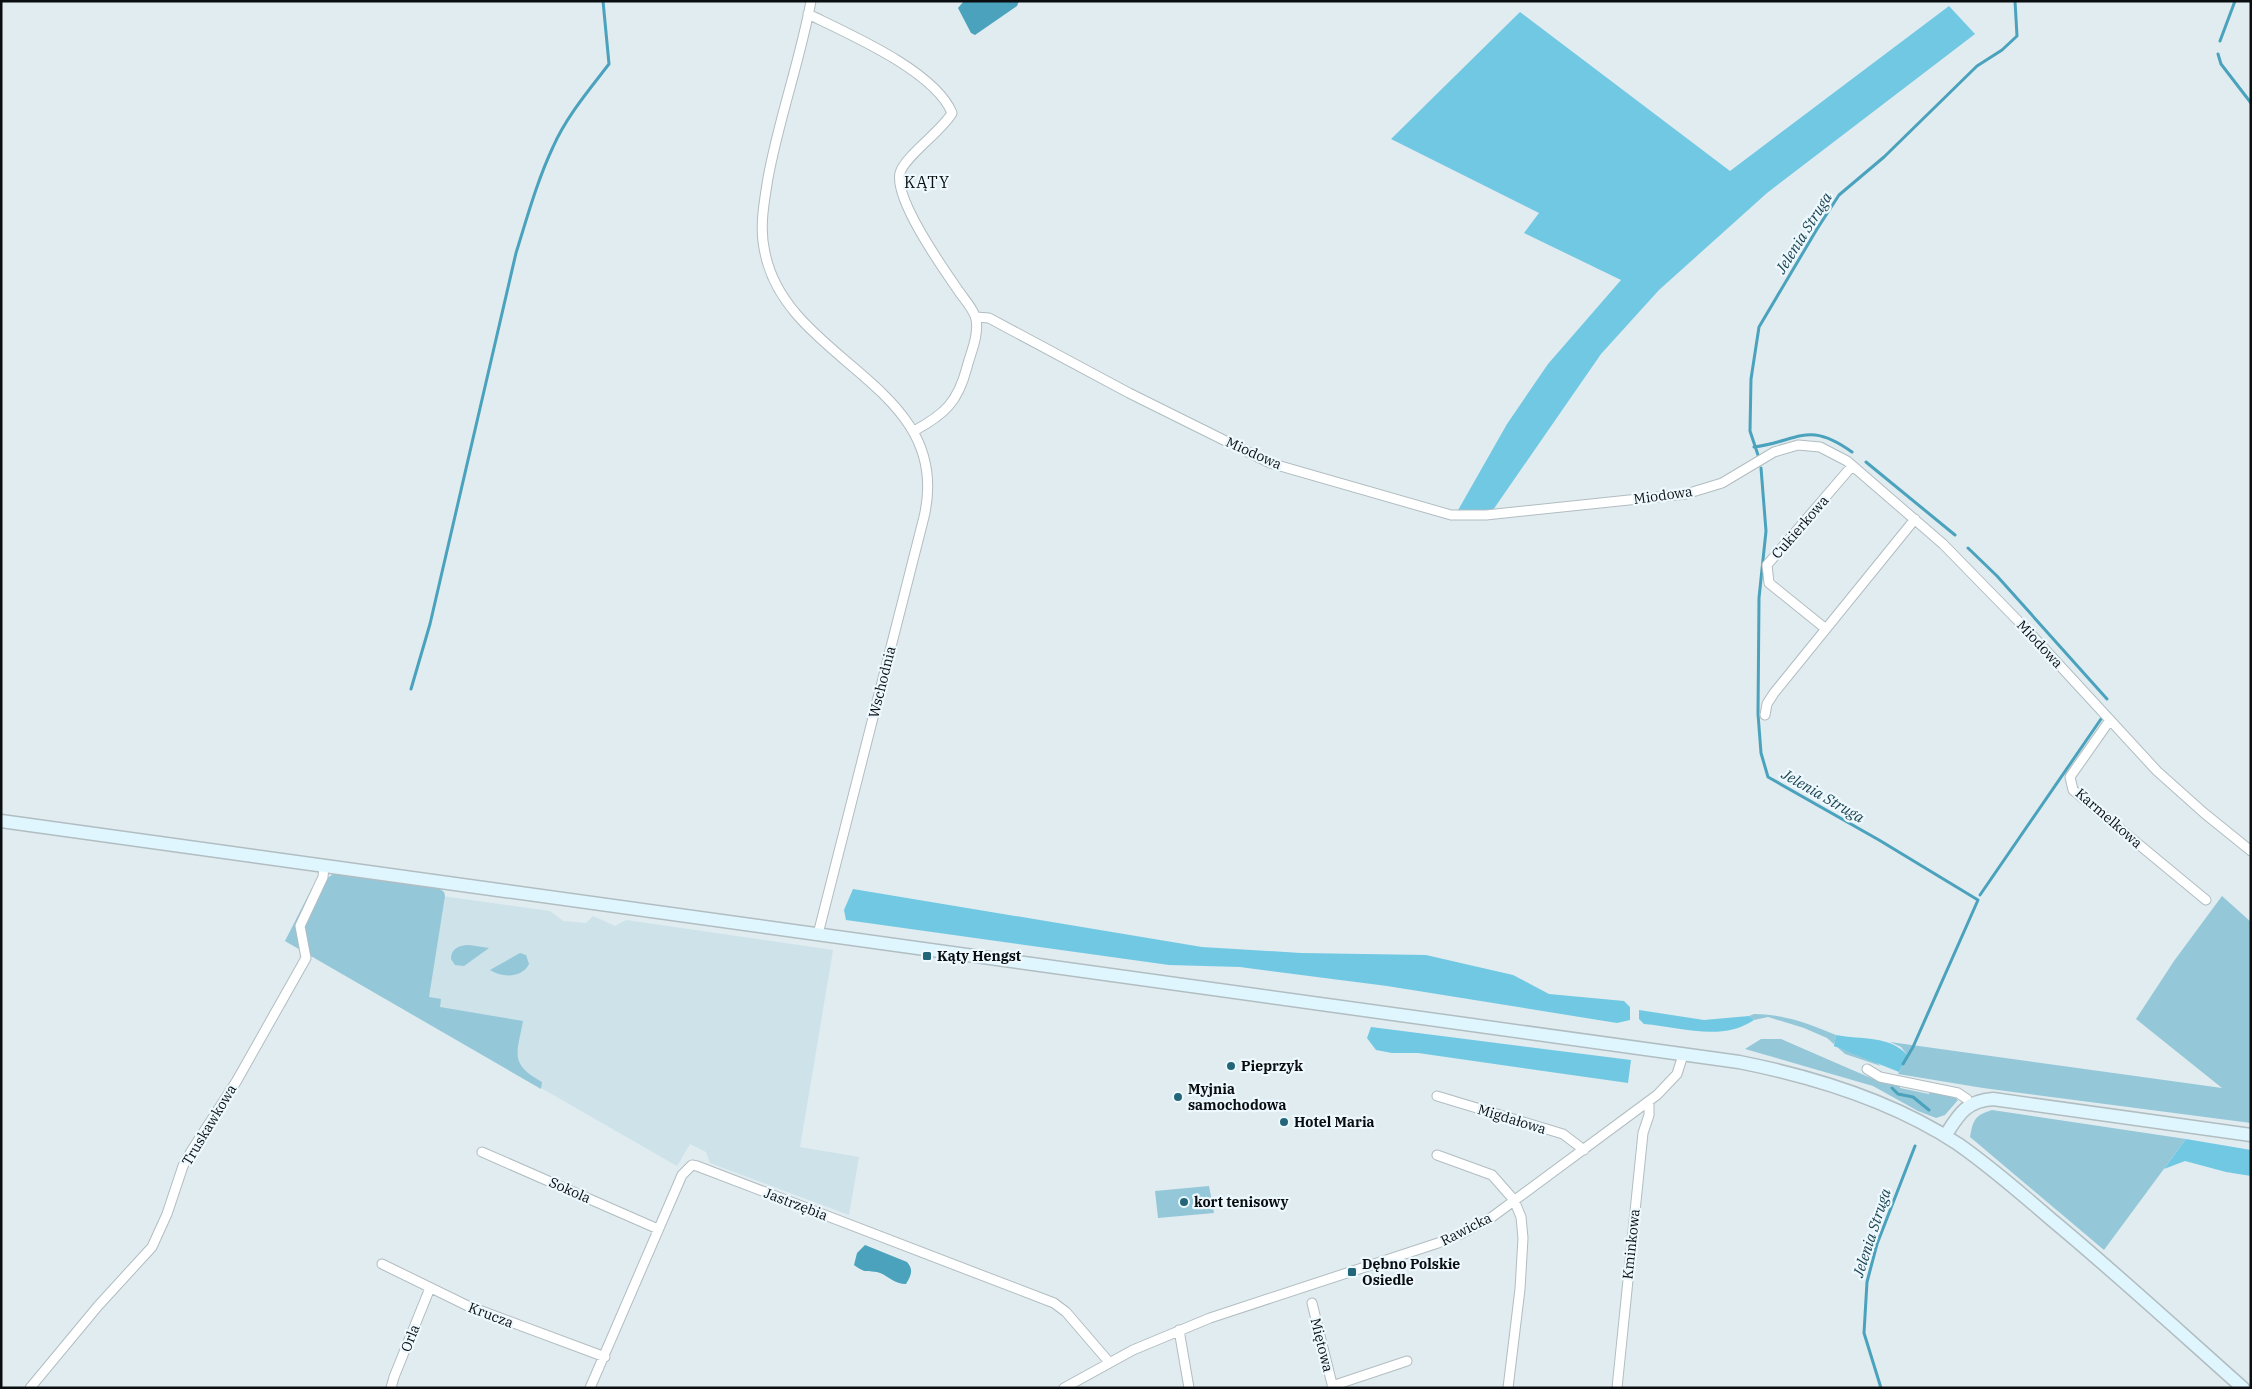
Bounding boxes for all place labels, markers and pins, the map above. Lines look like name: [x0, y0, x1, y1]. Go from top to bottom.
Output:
place label: Kąty Hengst: [937, 947, 1021, 965]
marker: Kąty Hengst: [921, 950, 933, 962]
place label: Pieprzyk: [1241, 1057, 1303, 1075]
marker: Pieprzyk: [1225, 1060, 1237, 1072]
place label: Myjnia samochodowa: [1188, 1080, 1287, 1114]
marker: Myjnia samochodowa: [1172, 1091, 1184, 1103]
place label: Hotel Maria: [1294, 1113, 1375, 1131]
marker: Hotel Maria: [1278, 1116, 1290, 1128]
place label: kort tenisowy: [1194, 1193, 1288, 1211]
marker: kort tenisowy: [1178, 1196, 1190, 1208]
place label: Dębno Polskie Osiedle: [1362, 1255, 1460, 1289]
marker: Dębno Polskie Osiedle: [1346, 1266, 1358, 1278]

